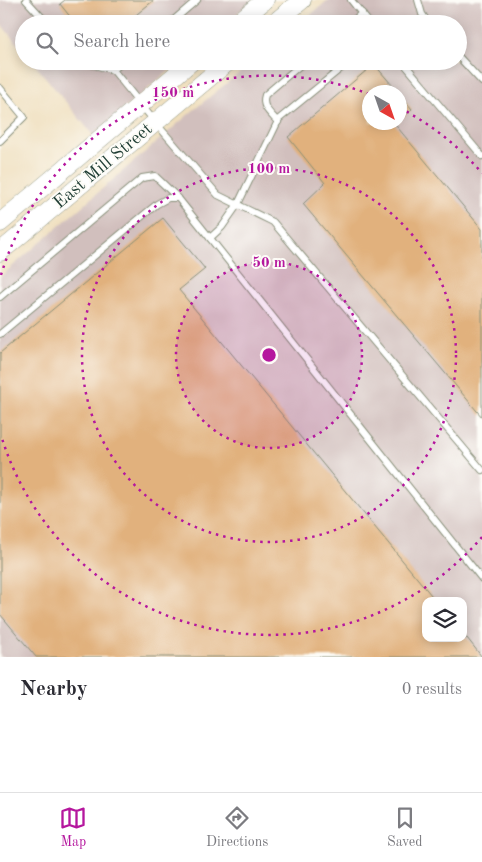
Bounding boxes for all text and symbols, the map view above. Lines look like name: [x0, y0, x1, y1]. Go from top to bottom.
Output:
search box: [15, 15, 467, 70]
icon: search: [33, 29, 61, 57]
text: Search here: [73, 33, 170, 52]
north arrow: [362, 85, 407, 130]
text: 150 m: [152, 86, 194, 101]
street label: East Mill Street: [50, 120, 156, 212]
text: 100 m: [248, 162, 290, 177]
text: 50 m: [252, 256, 286, 271]
centre of rings: [260, 346, 278, 364]
map controls: [422, 597, 467, 642]
button: layers: [422, 597, 467, 642]
text: Nearby: [20, 679, 88, 700]
text: 0 results: [402, 682, 462, 698]
tab: Map: [59, 804, 87, 851]
tab: Directions: [206, 804, 268, 851]
tab: Saved: [387, 804, 423, 851]

